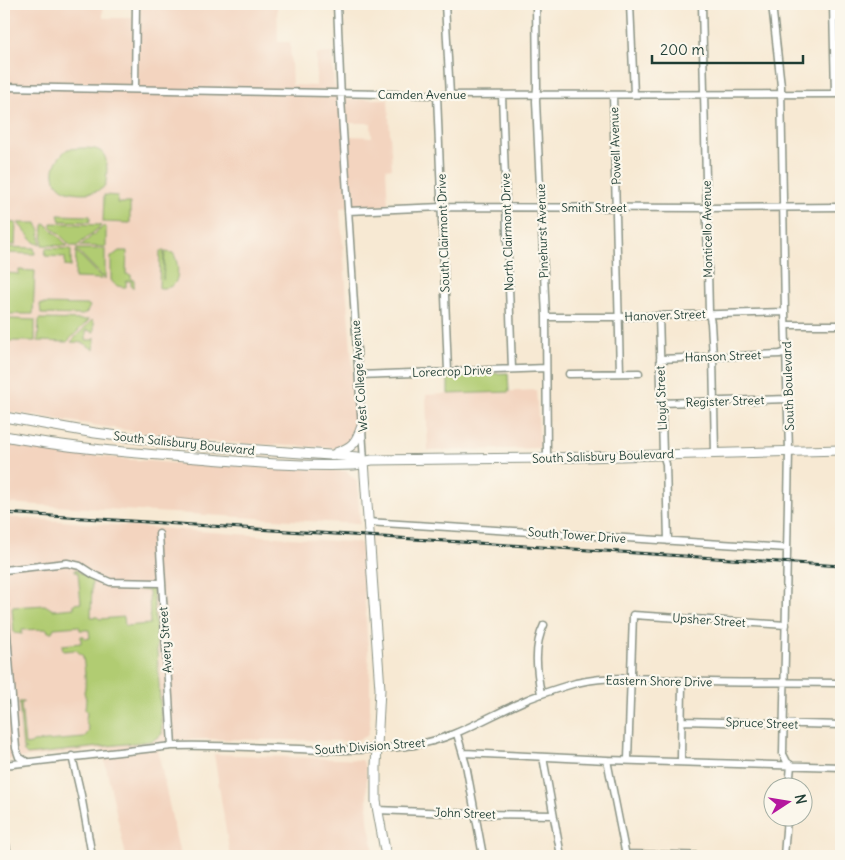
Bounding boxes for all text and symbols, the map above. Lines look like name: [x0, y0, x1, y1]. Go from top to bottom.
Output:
scale bar: [652, 32, 804, 64]
text: 200 m: [660, 40, 705, 59]
street label: Camden Avenue: [378, 87, 466, 102]
street label: Powell Avenue: [606, 107, 624, 185]
street label: South Clairmont Drive: [433, 173, 453, 293]
street label: North Clairmont Drive: [497, 173, 517, 291]
street label: Monticello Avenue: [699, 180, 715, 278]
street label: Pinehurst Avenue: [533, 183, 551, 279]
street label: Smith Street: [561, 200, 627, 215]
street label: Hanover Street: [624, 306, 706, 324]
street label: West College Avenue: [348, 320, 370, 432]
street label: South Boulevard: [779, 341, 797, 431]
street label: Hanson Street: [685, 347, 761, 365]
street label: Lorecrop Drive: [412, 362, 492, 380]
street label: Lloyd Street: [652, 365, 670, 431]
street label: Register Street: [685, 392, 765, 410]
street label: South Salisbury Boulevard: [113, 428, 255, 458]
street label: South Salisbury Boulevard: [532, 446, 674, 466]
street label: South Tower Drive: [527, 524, 627, 546]
street label: Avery Street: [155, 606, 175, 674]
street label: Upsher Street: [672, 610, 746, 630]
street label: Eastern Shore Drive: [605, 673, 713, 689]
street label: Spruce Street: [725, 714, 799, 732]
street label: South Division Street: [314, 735, 426, 757]
north arrow: [762, 778, 812, 828]
text: N: [791, 793, 811, 806]
street label: John Street: [434, 804, 496, 822]

